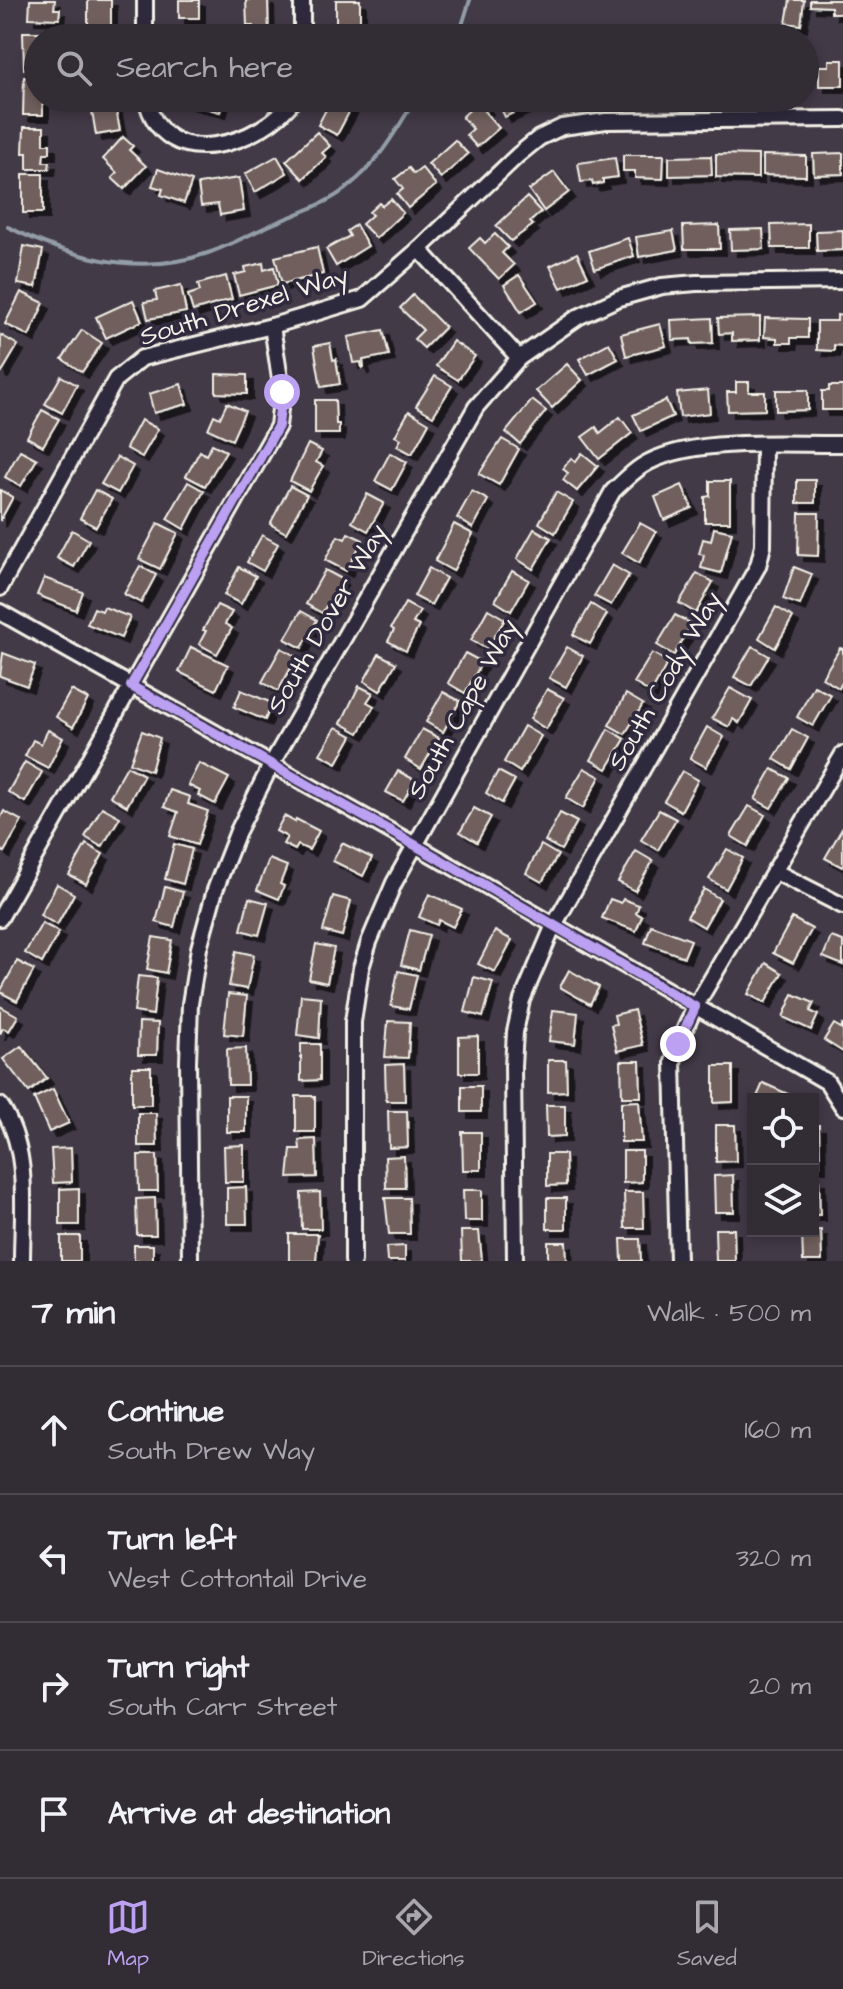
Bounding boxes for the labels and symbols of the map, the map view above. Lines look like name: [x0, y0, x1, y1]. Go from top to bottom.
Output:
street label: South Drexel Way: [135, 257, 353, 357]
route start: [264, 374, 300, 410]
street label: South Dover Way: [258, 517, 398, 722]
street label: South Cody Way: [599, 585, 733, 778]
street label: South Cape Way: [399, 612, 529, 807]
route end: [660, 1026, 696, 1062]

